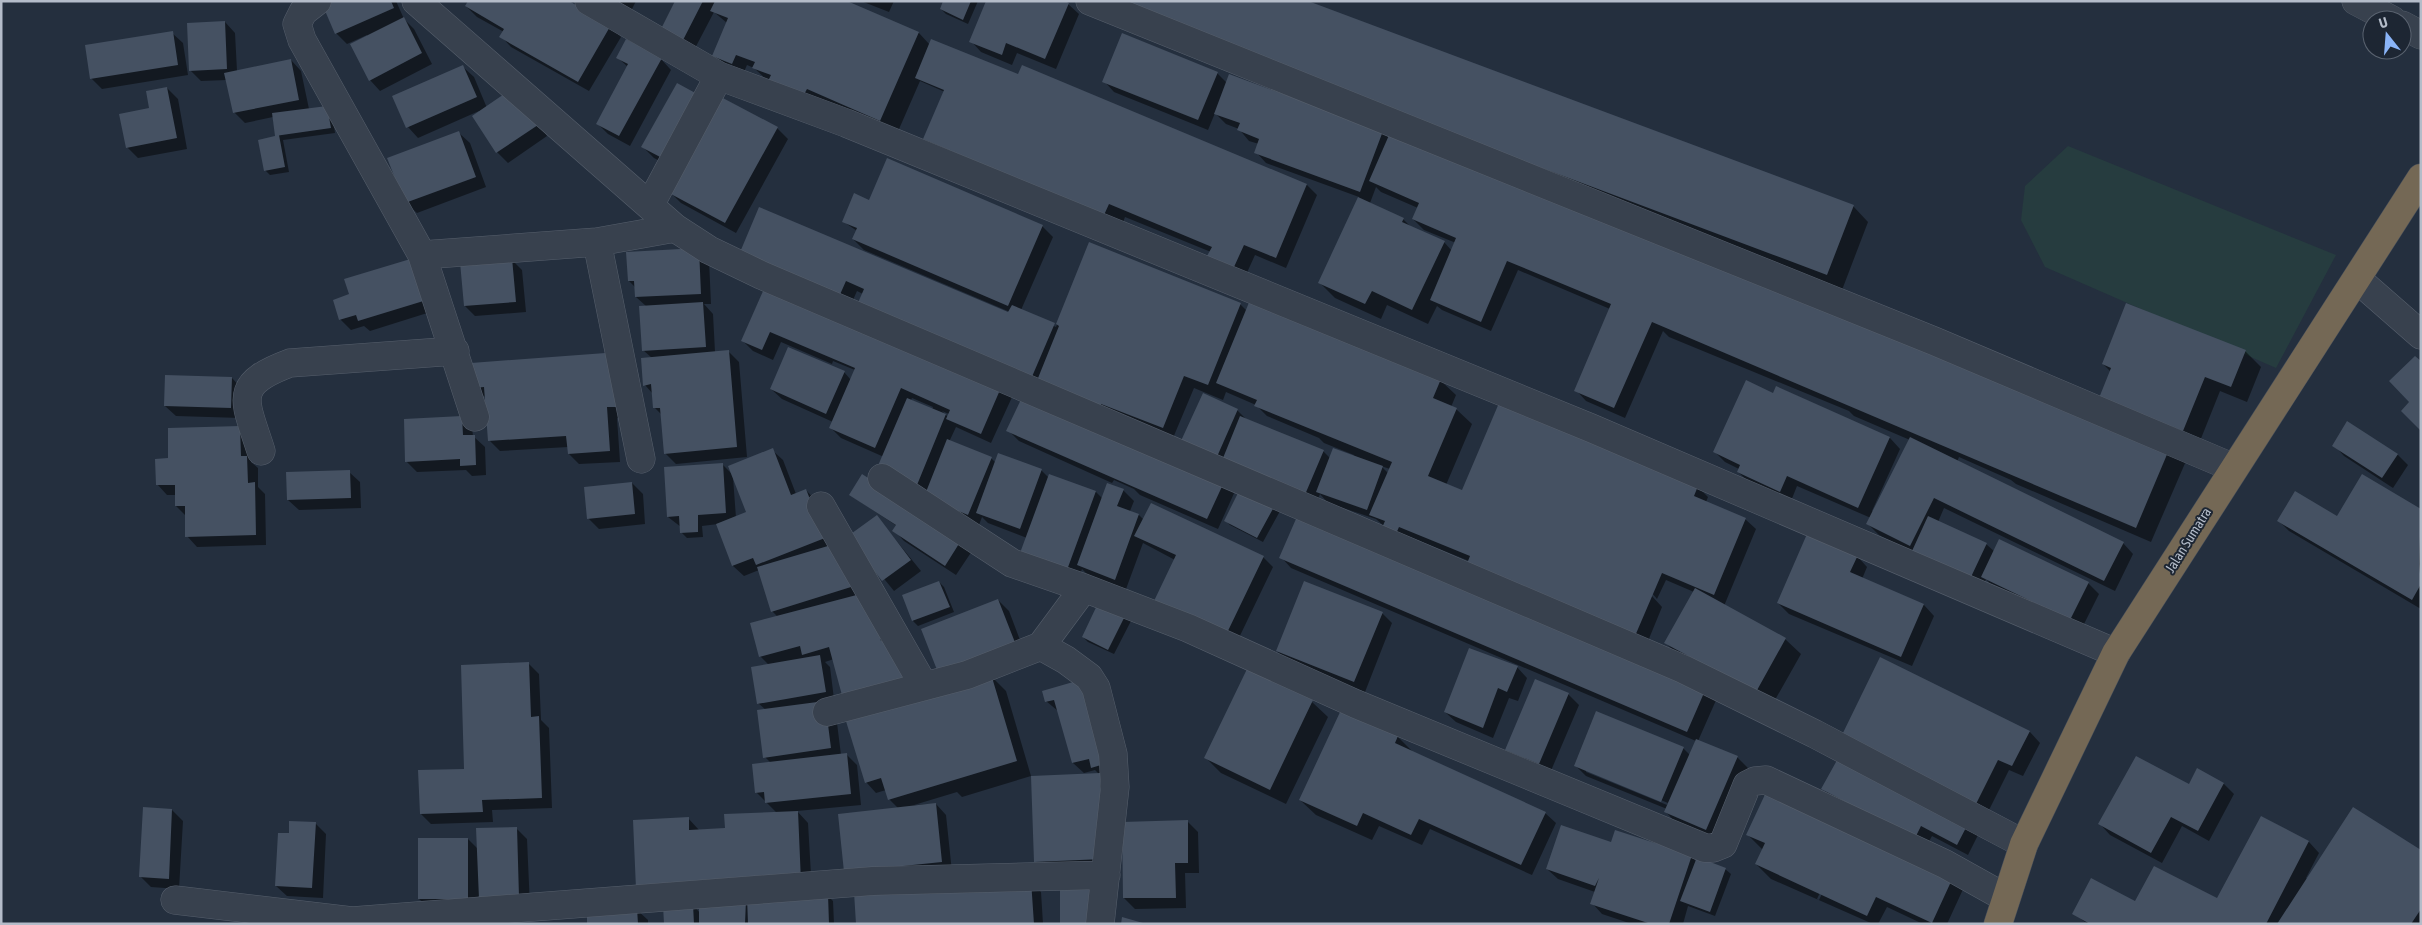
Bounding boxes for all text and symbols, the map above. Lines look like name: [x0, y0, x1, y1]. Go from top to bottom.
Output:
north arrow: [2362, 10, 2412, 60]
text: U: [2377, 14, 2389, 31]
street label: Jalan Sumatra: [2162, 505, 2214, 575]

